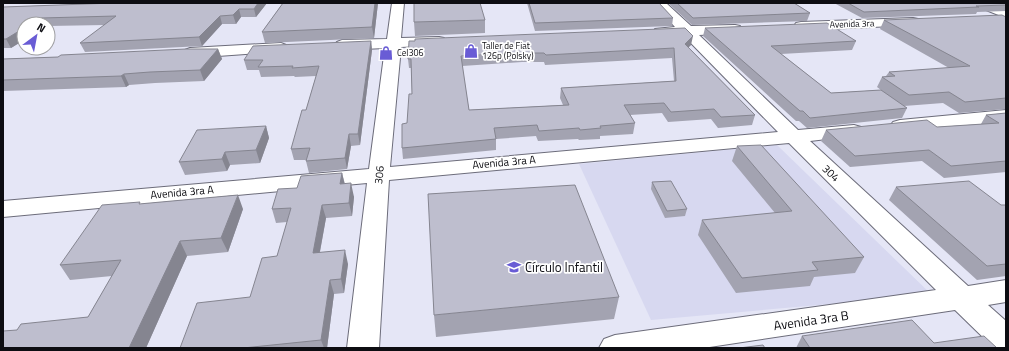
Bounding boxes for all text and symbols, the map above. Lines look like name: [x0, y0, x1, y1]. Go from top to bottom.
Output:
north arrow: [16, 16, 56, 56]
street label: Avenida 3ra: [829, 16, 875, 31]
text: N: [34, 19, 49, 36]
place label: Taller de Fiat 126p (Polsky): [482, 39, 534, 62]
shop icon: Taller de Fiat 126p (Polsky): [463, 43, 479, 59]
shop icon: Cel306: [378, 45, 394, 61]
place label: Cel306: [397, 46, 424, 59]
street label: Avenida 3ra A: [472, 151, 537, 173]
street label: 304: [819, 161, 843, 185]
street label: 306: [370, 165, 388, 185]
street label: Avenida 3ra A: [150, 181, 215, 203]
place label: Círculo Infantil: [525, 257, 603, 277]
school or university icon: Círculo Infantil: [506, 259, 522, 275]
street label: Avenida 3ra B: [772, 305, 850, 335]

